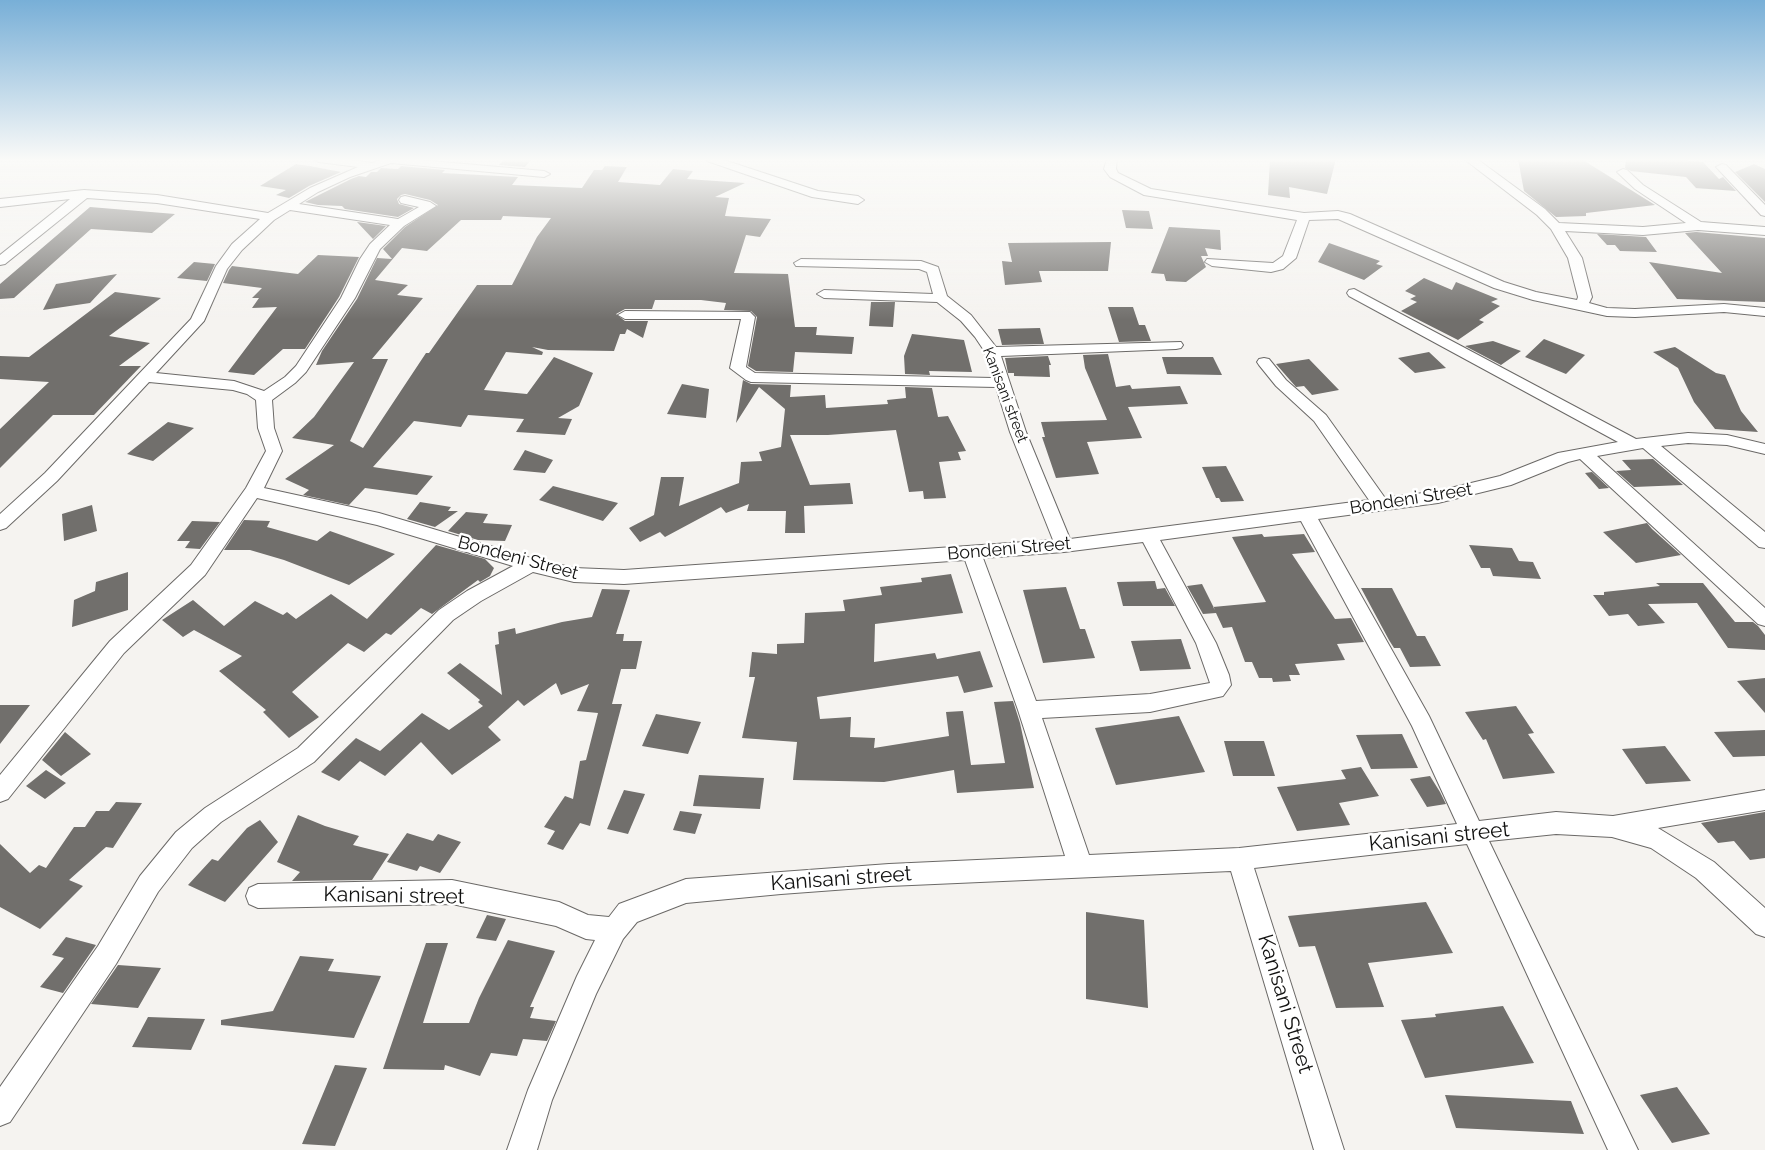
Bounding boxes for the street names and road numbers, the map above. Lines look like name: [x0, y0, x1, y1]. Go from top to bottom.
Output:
street label: Kanisani street: [979, 345, 1031, 445]
street label: Bondeni Street: [1348, 479, 1474, 519]
street label: Bondeni Street: [455, 532, 581, 584]
street label: Bondeni Street: [946, 533, 1072, 565]
street label: Kanisani street: [1367, 817, 1511, 857]
street label: Kanisani street: [770, 862, 912, 896]
street label: Kanisani street: [323, 882, 465, 910]
street label: Kanisani Street: [1252, 932, 1318, 1076]

